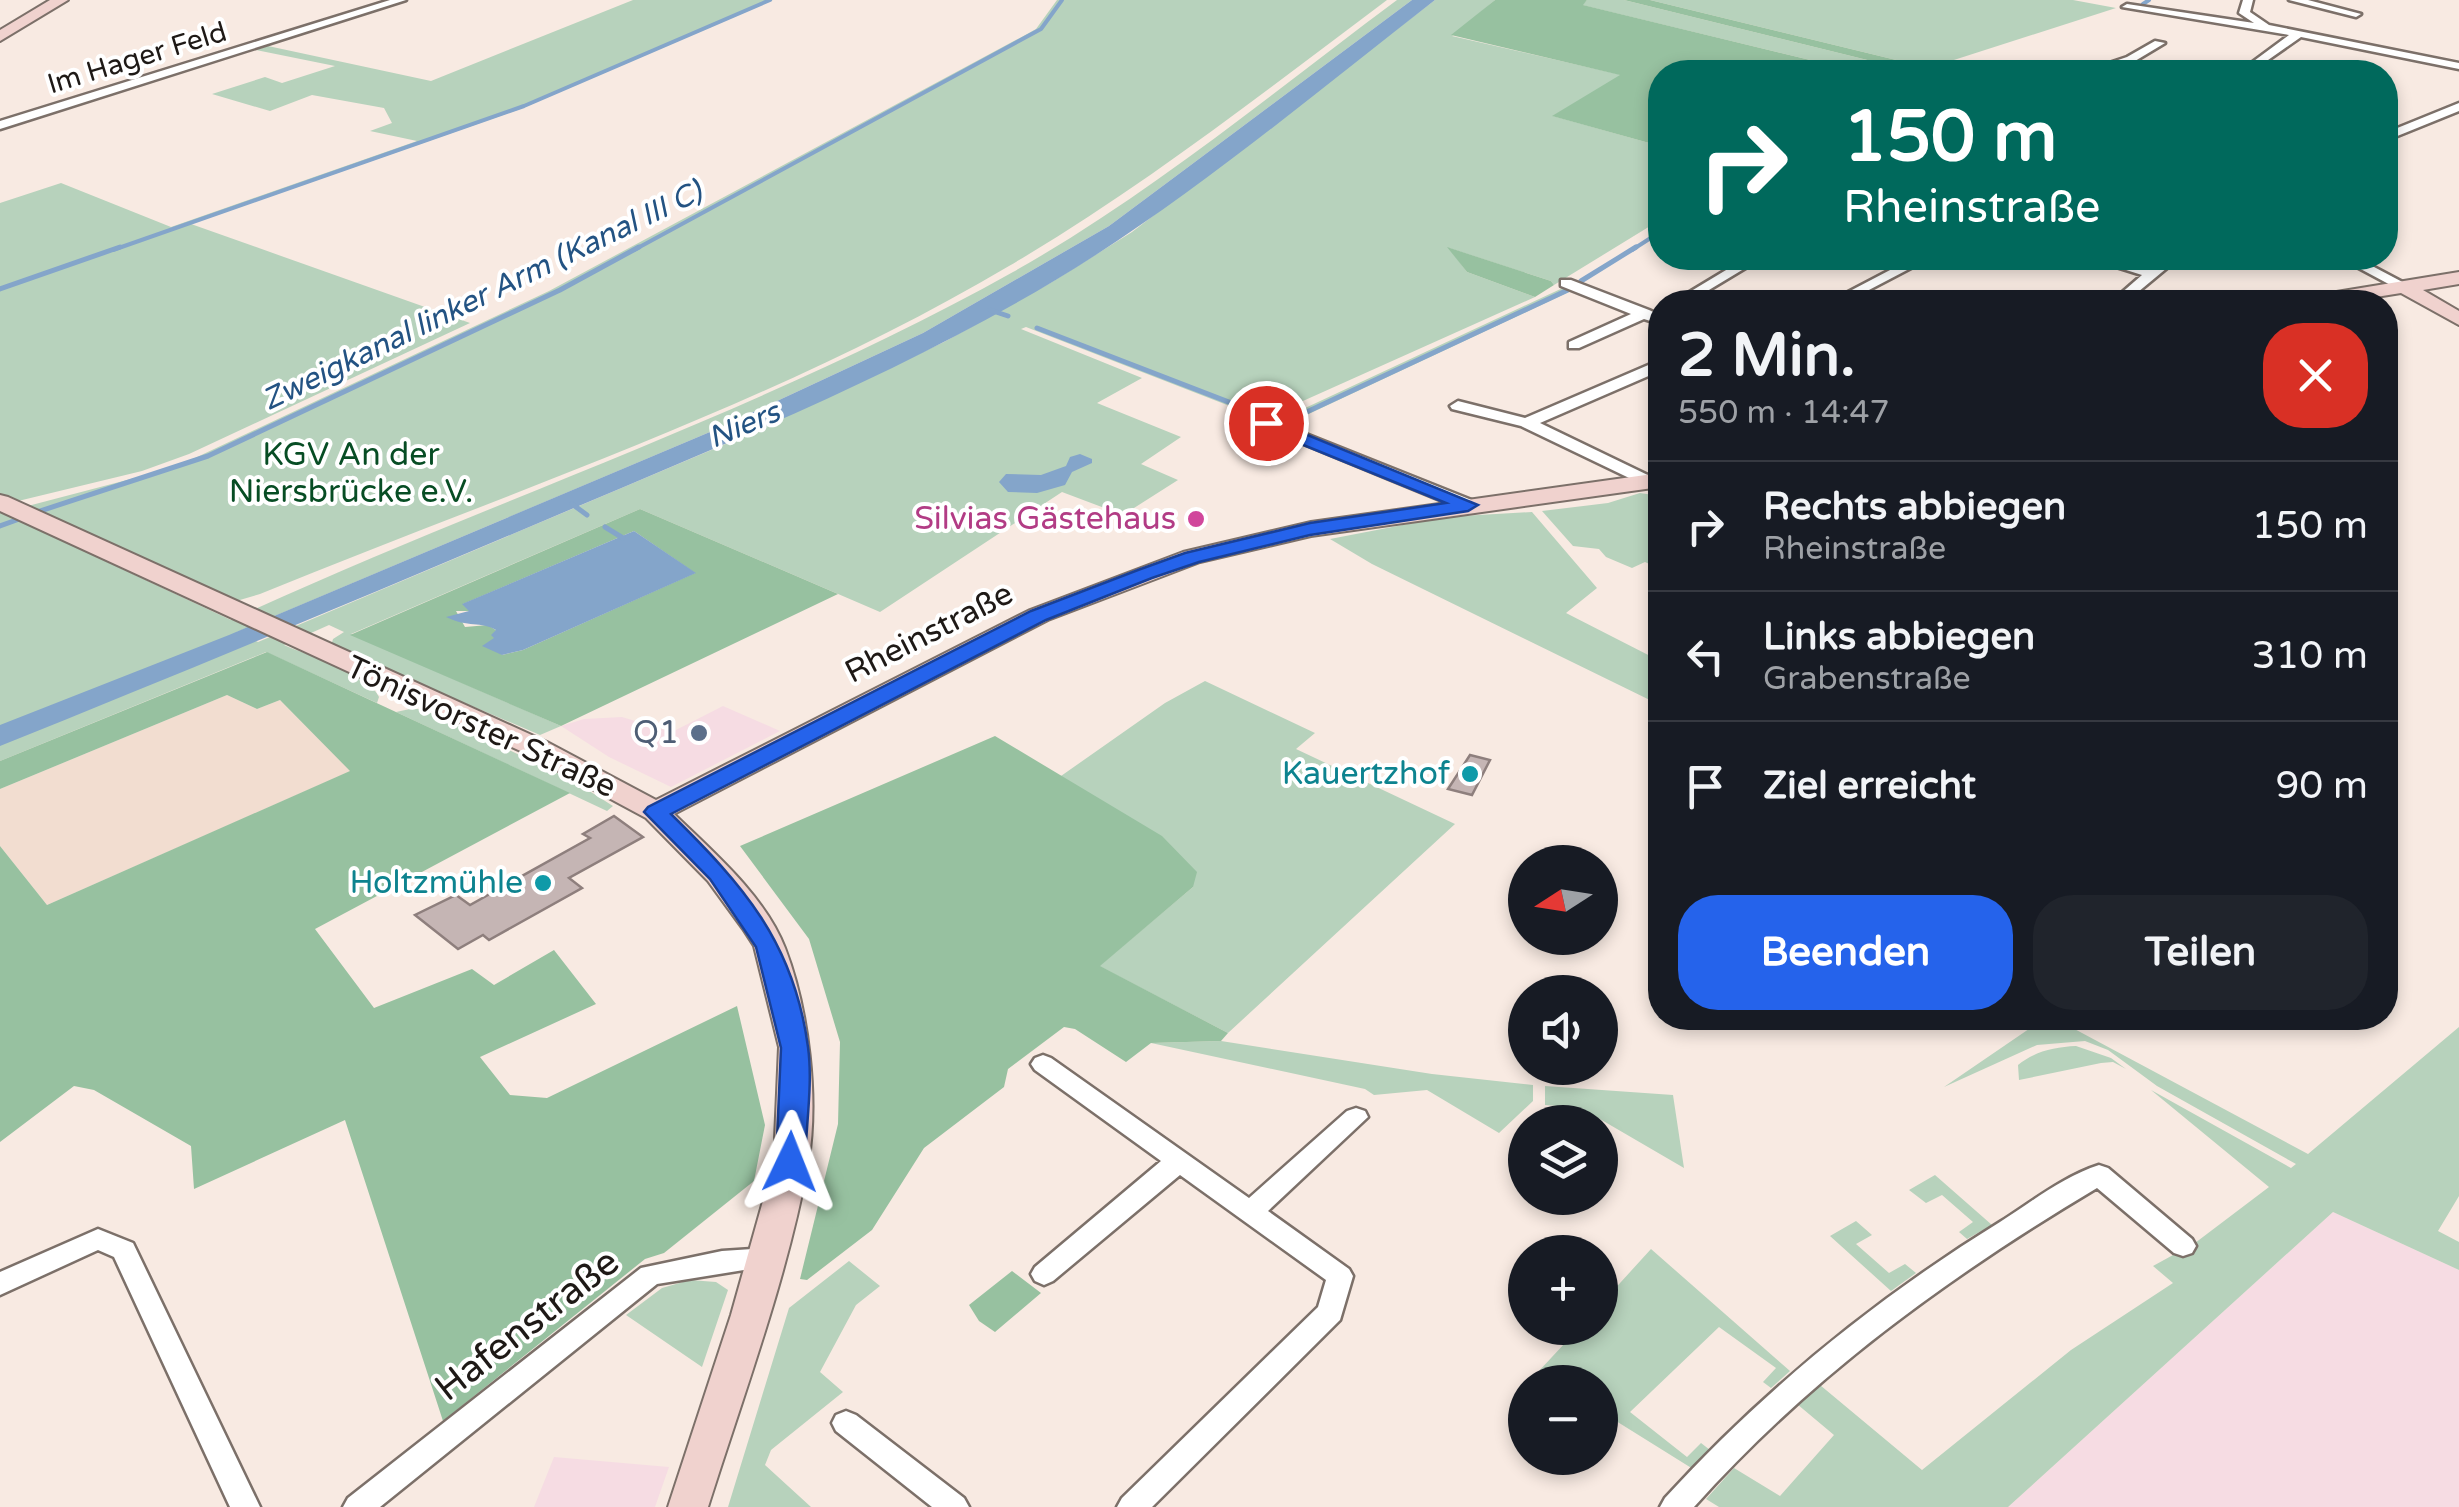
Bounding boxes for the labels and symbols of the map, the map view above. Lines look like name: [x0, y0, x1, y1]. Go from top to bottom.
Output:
street label: Im Hager Feld: [43, 15, 231, 101]
water label: Zweigkanal linker Arm (Kanal III C): [256, 172, 710, 419]
pin: [1224, 381, 1309, 466]
water label: Niers: [703, 392, 788, 457]
park label: KGV An der Niersbrücke e.V.: [229, 436, 473, 511]
place label: Silvias Gästehaus: [914, 500, 1176, 538]
marker: Silvias Gästehaus: [1185, 508, 1207, 530]
street label: Rheinstraße: [839, 575, 1019, 691]
street label: Tönisvorster Straße: [340, 648, 622, 806]
place label: Q1: [633, 714, 679, 752]
marker: Q1: [688, 722, 710, 744]
place label: Kauertzhof: [1282, 755, 1451, 793]
marker: Kauertzhof: [1459, 763, 1481, 785]
north arrow: [1508, 845, 1618, 955]
place label: Holtzmühle: [349, 864, 523, 902]
marker: Holtzmühle: [532, 872, 554, 894]
position arrow: [738, 1110, 842, 1214]
street label: Hafenstraße: [426, 1239, 628, 1411]

